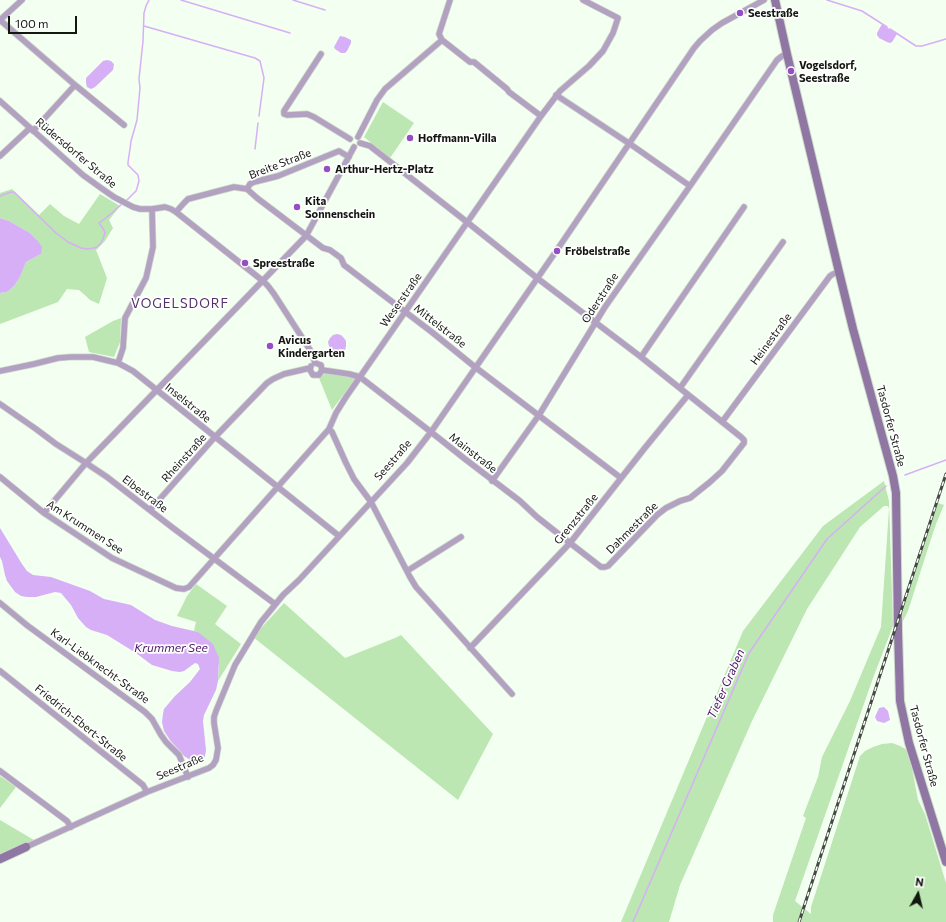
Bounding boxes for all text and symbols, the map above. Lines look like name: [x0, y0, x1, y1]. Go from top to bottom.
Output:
place label: Seestraße: [748, 6, 799, 20]
scale bar: [10, 8, 79, 34]
marker: Seestraße: [735, 8, 745, 18]
text: 100 m: [15, 16, 49, 30]
place label: Vogelsdorf, Seestraße: [799, 58, 857, 84]
marker: Vogelsdorf, Seestraße: [786, 66, 796, 76]
street label: Rüdersdorfer Straße: [33, 115, 119, 191]
place label: Hoffmann-Villa: [418, 131, 497, 145]
marker: Hoffmann-Villa: [405, 133, 415, 143]
street label: Breite Straße: [247, 146, 313, 182]
place label: Arthur-Hertz-Platz: [335, 162, 434, 176]
marker: Arthur-Hertz-Platz: [322, 164, 332, 174]
place label: Kita Sonnenschein: [305, 194, 375, 220]
marker: Kita Sonnenschein: [292, 202, 302, 212]
place label: Fröbelstraße: [565, 244, 630, 258]
marker: Fröbelstraße: [552, 246, 562, 256]
place label: Spreestraße: [253, 256, 315, 270]
marker: Spreestraße: [240, 258, 250, 268]
street label: Weserstraße: [377, 270, 425, 330]
street label: Oderstraße: [579, 270, 621, 326]
district label: VOGELSDORF: [131, 296, 229, 312]
street label: Mittelstraße: [411, 301, 469, 351]
street label: Heinestraße: [748, 310, 794, 368]
place label: Avicus Kindergarten: [278, 333, 345, 359]
marker: Avicus Kindergarten: [265, 341, 275, 351]
street label: Inselstraße: [162, 381, 214, 425]
street label: Tasdorfer Straße: [874, 384, 908, 468]
street label: Mainstraße: [446, 430, 500, 476]
street label: Rheinstraße: [159, 431, 209, 485]
street label: Seestraße: [372, 437, 414, 483]
street label: Elbestraße: [120, 473, 170, 515]
street label: Grenzstraße: [551, 491, 601, 547]
street label: Am Krummen See: [44, 497, 126, 557]
street label: Dahmestraße: [603, 499, 661, 557]
street label: Karl-Liebknecht-Straße: [48, 626, 152, 706]
water label: Krummer See: [134, 641, 208, 655]
water label: Tiefer Graben: [704, 647, 748, 721]
street label: Friedrich-Ebert-Straße: [32, 682, 130, 764]
street label: Tasdorfer Straße: [907, 704, 941, 788]
street label: Seestraße: [154, 751, 206, 783]
north arrow: [898, 874, 938, 914]
text: N: [915, 875, 925, 889]

